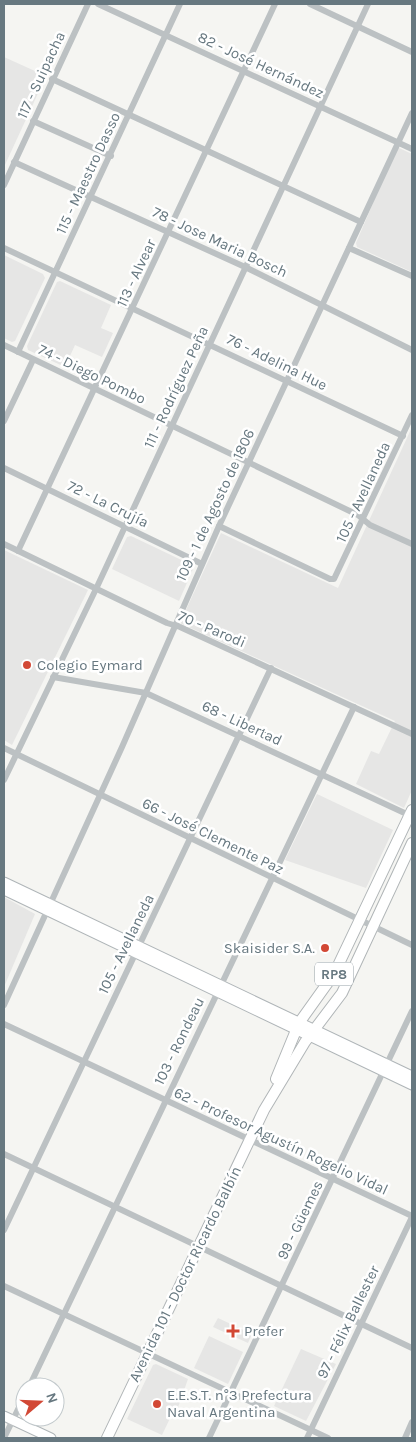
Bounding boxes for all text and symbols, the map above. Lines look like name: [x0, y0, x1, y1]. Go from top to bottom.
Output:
street label: 82 - José Hernández: [195, 28, 327, 102]
street label: 117 - Suipacha: [13, 29, 69, 121]
street label: 115 - Maestro Dasso: [52, 109, 124, 237]
street label: 78 - Jose Maria Bosch: [150, 203, 290, 281]
street label: 113 - Alvear: [112, 236, 160, 310]
street label: 111 - Rodríguez Peña: [140, 323, 212, 451]
street label: 76 - Adelina Hue: [224, 330, 330, 394]
street label: 74 - Diego Pombo: [35, 340, 149, 408]
street label: 109 - 1 de Agosto de 1806: [172, 426, 258, 584]
street label: 105 - Avellaneda: [332, 439, 394, 545]
street label: 72 - La Crujía: [64, 477, 152, 531]
street label: 70 - Parodi: [175, 607, 249, 651]
place label: Colegio Eymard: [37, 656, 143, 674]
marker: Colegio Eymard: [21, 659, 33, 671]
street label: 68 - Libertad: [199, 697, 285, 749]
street label: 66 - José Clemente Paz: [139, 794, 287, 878]
street label: 105 - Avellaneda: [94, 891, 158, 997]
place label: Skaisider S.A.: [224, 939, 315, 957]
marker: Skaisider S.A.: [319, 942, 331, 954]
road number: RP8: [315, 962, 353, 986]
street label: 103 - Rondeau: [150, 994, 208, 1088]
street label: 62 - Profesor Agustín Rogelio Vidal: [171, 1083, 391, 1199]
street label: Avenida 101 - Doctor Ricardo Balbín: [125, 1163, 245, 1385]
street label: 99 - Güemes: [273, 1177, 327, 1263]
street label: 97 - Félix Ballester: [313, 1262, 383, 1381]
place label: Prefer: [244, 1322, 284, 1340]
marker: Prefer: [226, 1324, 240, 1338]
north arrow: [15, 1377, 65, 1427]
place label: E.E.S.T. n°3 Prefectura Naval Argentina: [167, 1386, 312, 1421]
text: N: [42, 1390, 61, 1405]
marker: E.E.S.T. n°3 Prefectura Naval Argentina: [151, 1398, 163, 1410]

